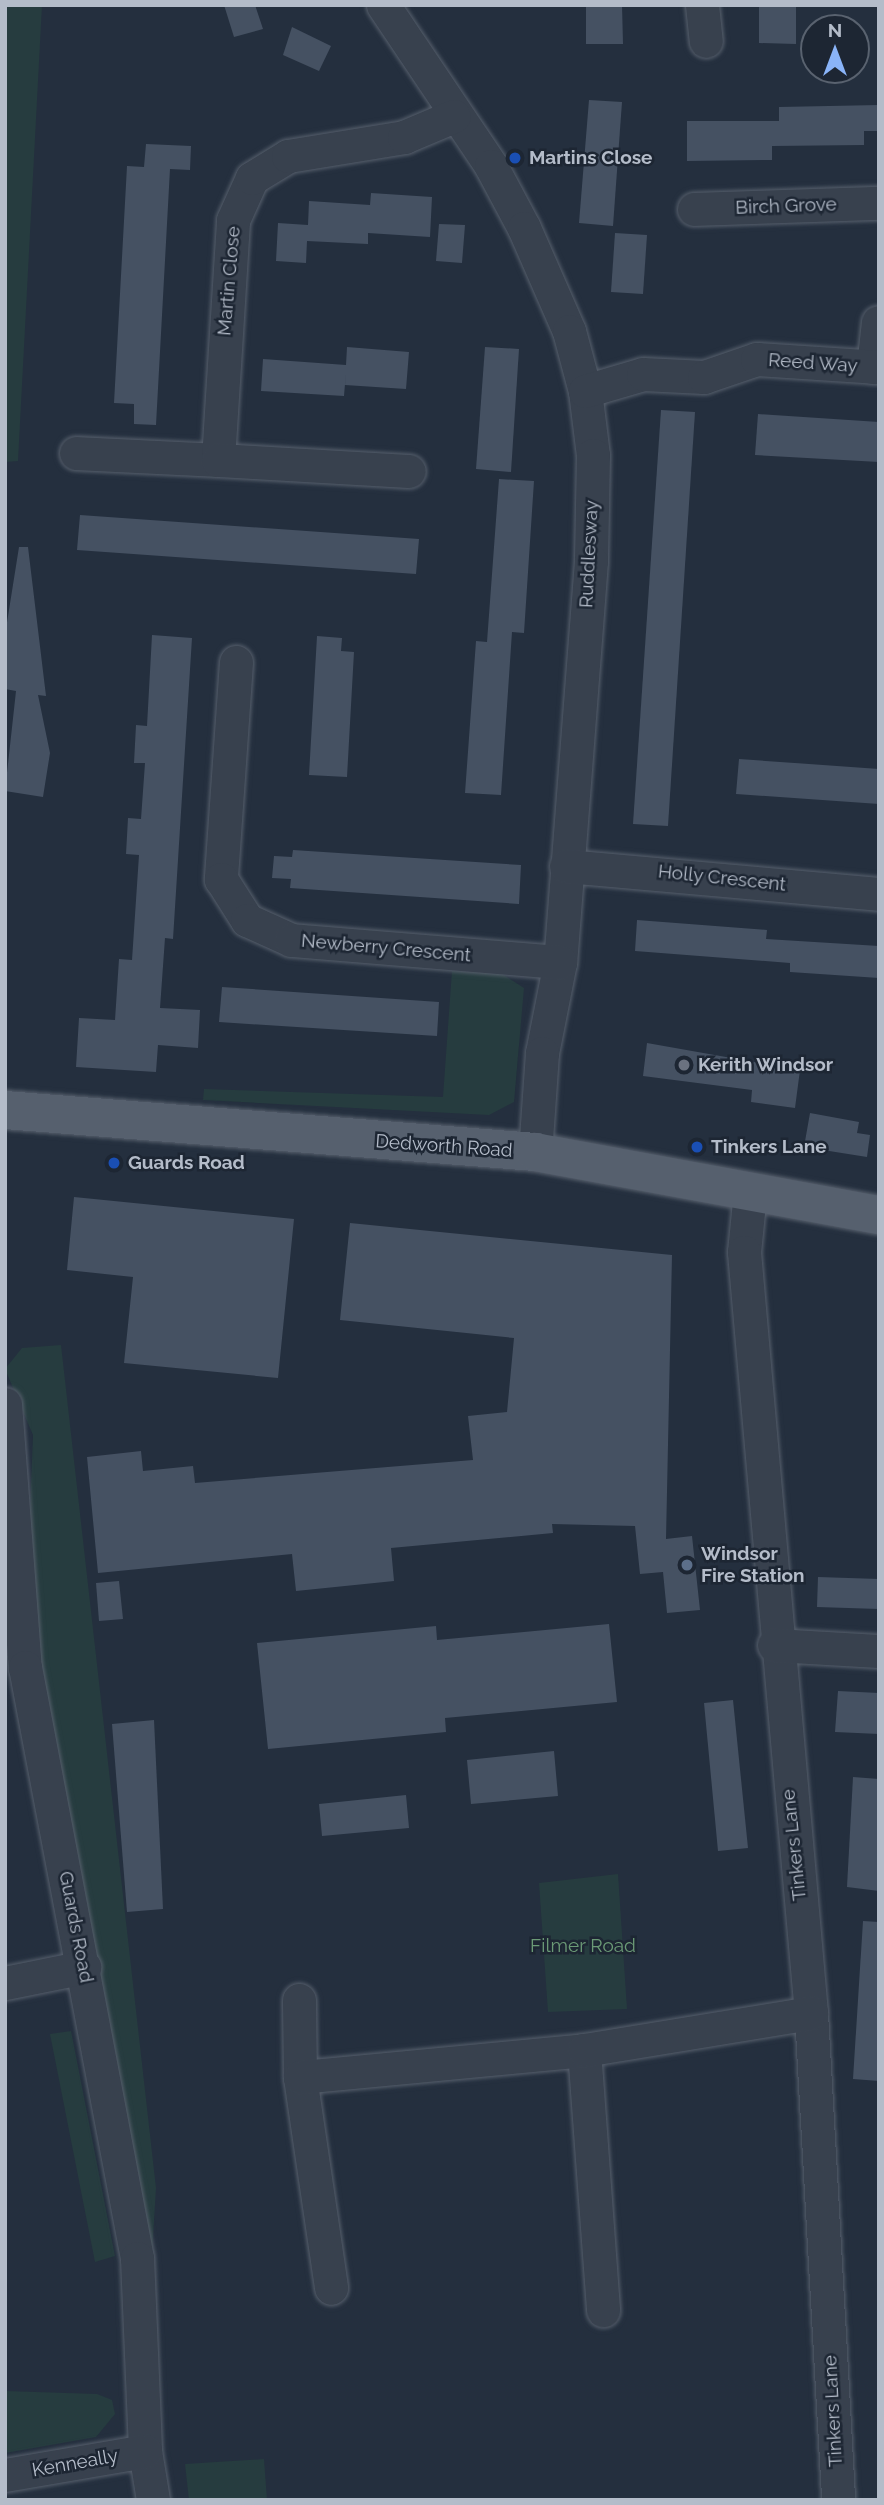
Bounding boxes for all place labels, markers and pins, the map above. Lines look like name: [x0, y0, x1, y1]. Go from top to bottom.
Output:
place label: Martins Close: [529, 147, 652, 169]
marker: Martins Close: [507, 150, 523, 166]
place label: Kerith Windsor: [698, 1054, 834, 1076]
marker: Kerith Windsor: [676, 1057, 692, 1073]
place label: Tinkers Lane: [711, 1136, 827, 1158]
marker: Tinkers Lane: [689, 1139, 705, 1155]
place label: Guards Road: [128, 1152, 245, 1174]
marker: Guards Road: [106, 1155, 122, 1171]
place label: Windsor Fire Station: [701, 1543, 805, 1587]
marker: Windsor Fire Station: [679, 1557, 695, 1573]

